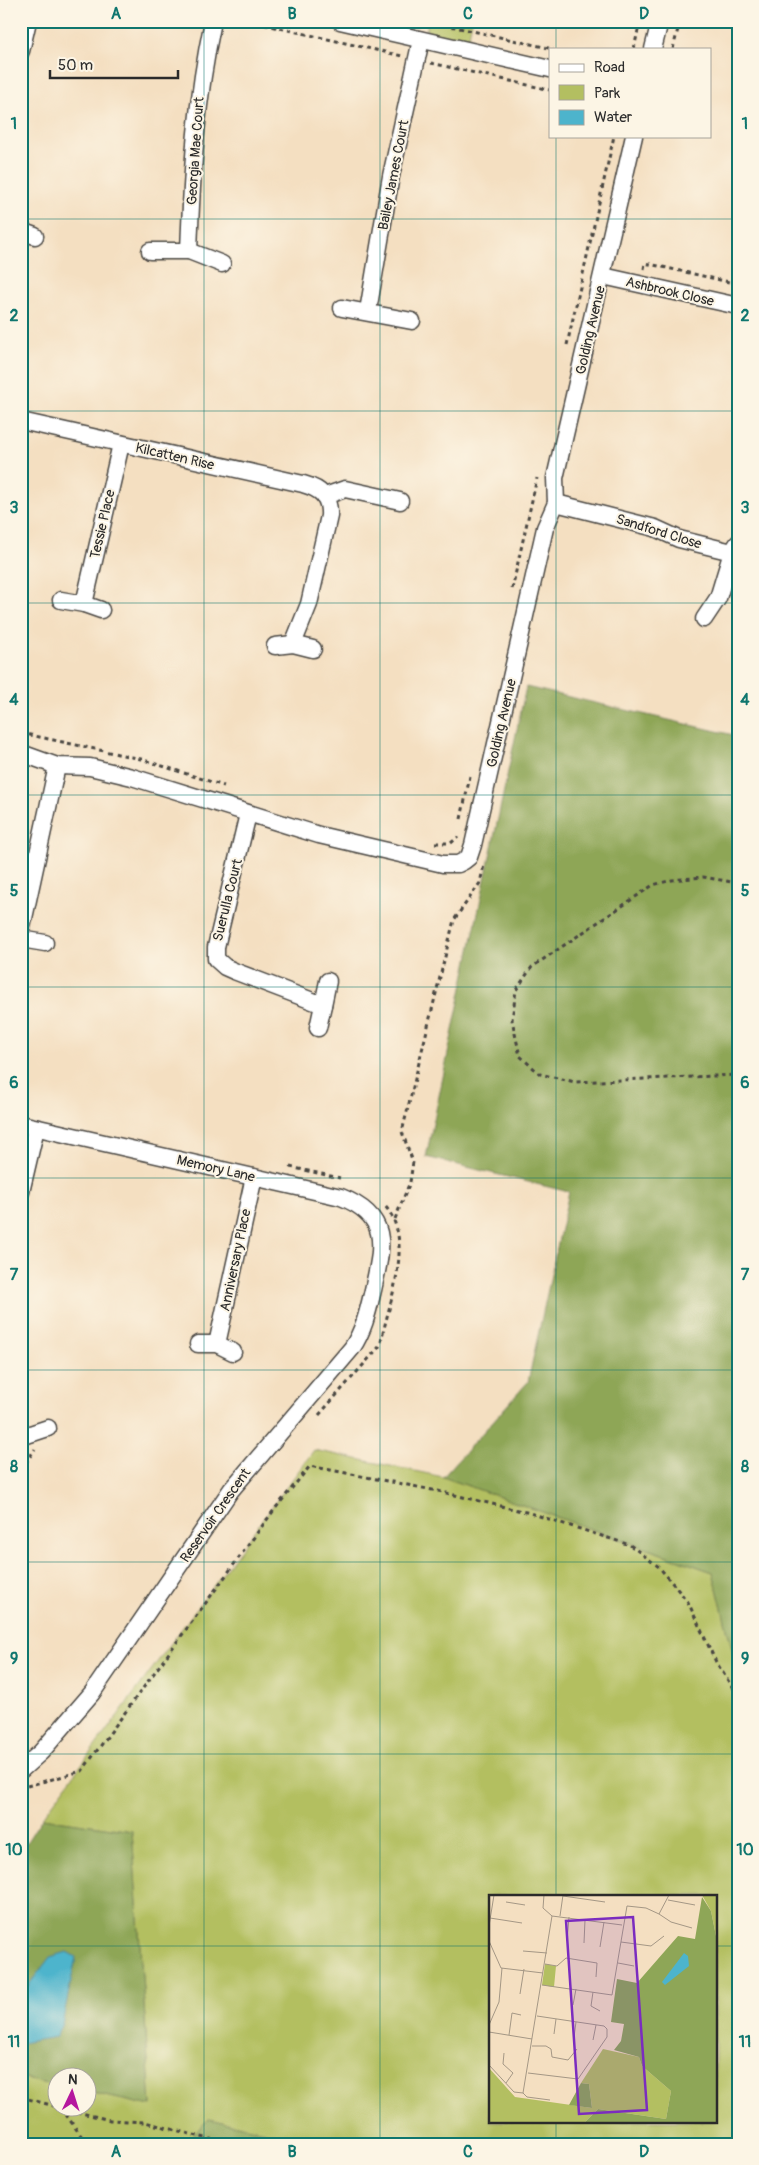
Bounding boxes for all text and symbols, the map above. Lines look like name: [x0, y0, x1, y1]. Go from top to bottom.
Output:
text: A: [111, 4, 122, 24]
text: B: [287, 4, 297, 24]
text: C: [463, 4, 473, 24]
text: D: [639, 4, 649, 24]
scale bar: [50, 48, 178, 80]
legend: [549, 48, 712, 138]
text: 50 m: [58, 56, 93, 75]
text: Road: [594, 58, 625, 77]
text: Park: [594, 84, 621, 103]
street label: Georgia Mae Court: [183, 96, 208, 206]
text: Water: [594, 108, 633, 127]
text: 1: [11, 114, 17, 134]
text: 1: [742, 114, 748, 134]
street label: Bailey James Court: [374, 118, 413, 232]
street label: Ashbrook Close: [624, 273, 716, 310]
street label: Golding Avenue: [572, 284, 609, 376]
text: 2: [10, 306, 19, 326]
text: 2: [741, 306, 750, 326]
street label: Kilcatten Rise: [134, 439, 216, 474]
street label: Tessie Place: [86, 488, 119, 560]
text: 3: [10, 498, 19, 518]
text: 3: [741, 498, 750, 518]
street label: Sandford Close: [614, 510, 704, 553]
street label: Golding Avenue: [483, 677, 520, 769]
text: 4: [9, 690, 19, 710]
text: 4: [740, 690, 750, 710]
street label: Suerulla Court: [209, 857, 246, 943]
text: 5: [10, 881, 19, 901]
text: 5: [741, 881, 750, 901]
text: 6: [9, 1073, 19, 1093]
text: 6: [740, 1073, 750, 1093]
street label: Memory Lane: [175, 1151, 257, 1186]
street label: Anniversary Place: [216, 1207, 255, 1313]
text: 7: [10, 1265, 19, 1285]
text: 7: [741, 1265, 750, 1285]
text: 8: [10, 1457, 18, 1477]
text: 8: [741, 1457, 749, 1477]
street label: Reservoir Crescent: [177, 1465, 254, 1566]
text: 9: [10, 1649, 18, 1669]
text: 9: [741, 1649, 749, 1669]
text: 10: [5, 1840, 23, 1860]
text: 10: [736, 1840, 754, 1860]
inset map: [489, 1895, 716, 2122]
text: 11: [8, 2032, 20, 2052]
text: 11: [739, 2032, 751, 2052]
north arrow: [48, 2068, 98, 2118]
text: N: [68, 2071, 78, 2088]
text: A: [111, 2142, 122, 2162]
text: B: [287, 2142, 297, 2162]
text: C: [463, 2142, 473, 2162]
text: D: [639, 2142, 649, 2162]

